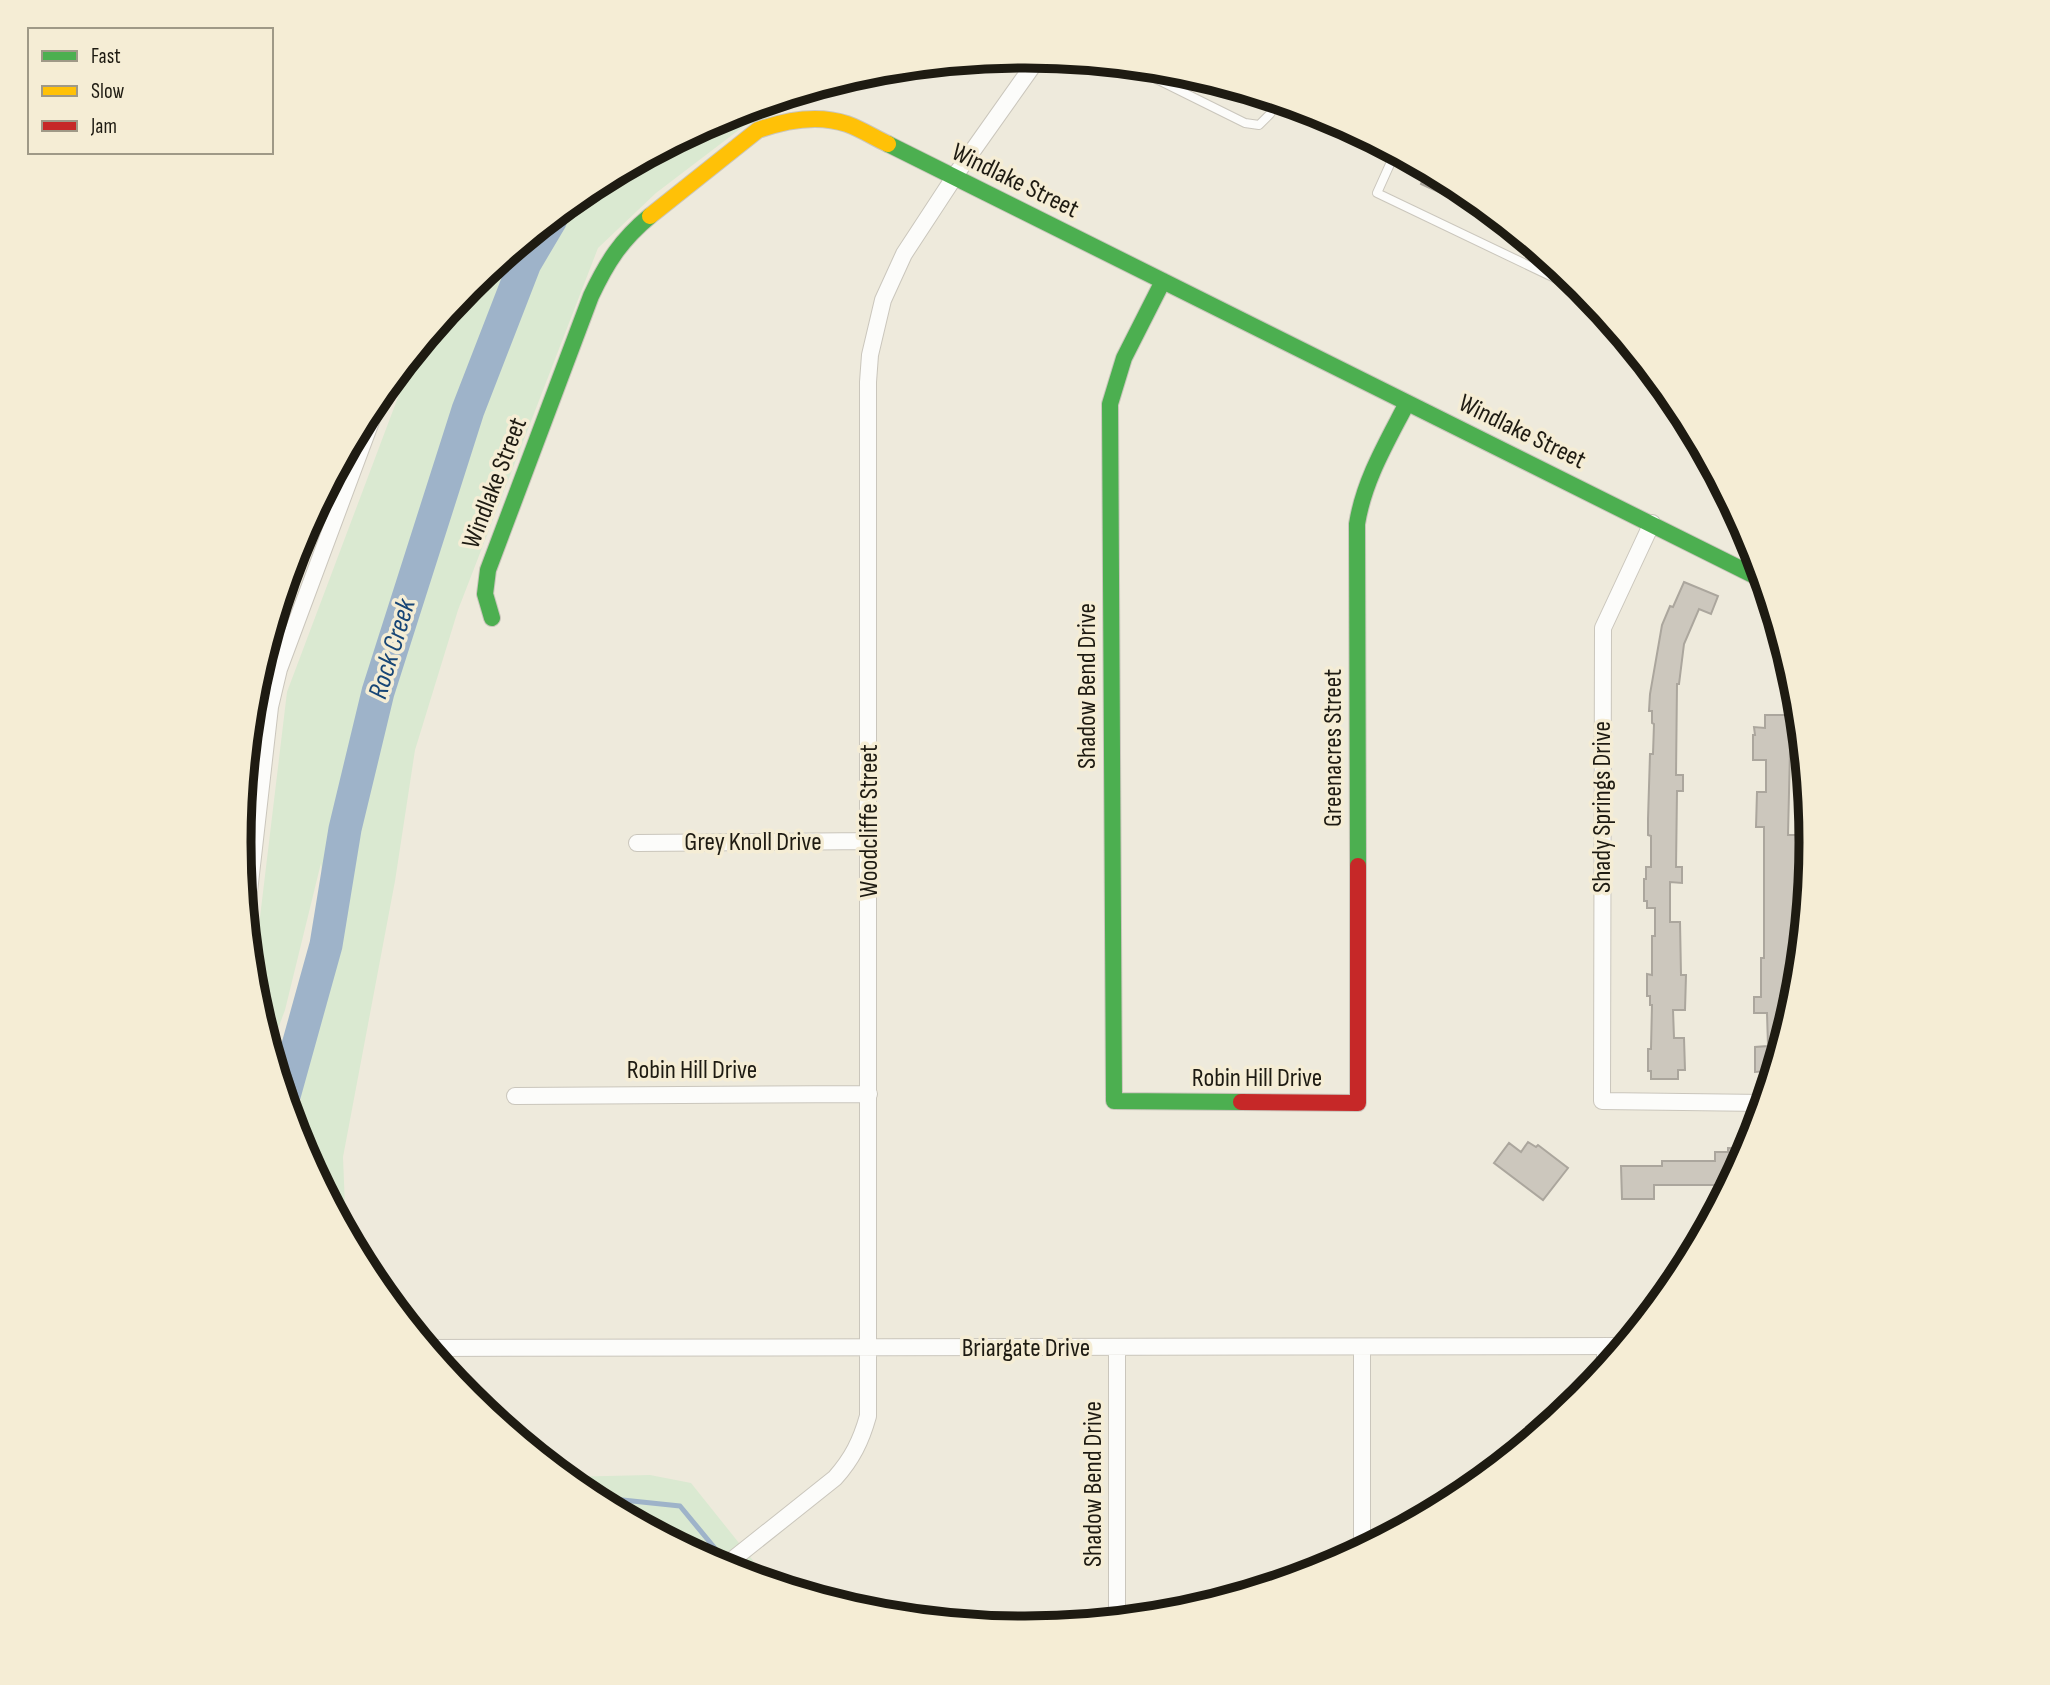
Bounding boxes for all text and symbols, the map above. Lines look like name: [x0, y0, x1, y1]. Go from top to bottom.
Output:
legend: [28, 28, 273, 154]
text: Fast: [91, 44, 121, 69]
text: Slow: [91, 79, 125, 104]
text: Jam: [90, 114, 117, 139]
street label: Windlake Street: [946, 137, 1084, 225]
street label: Windlake Street: [1453, 388, 1591, 476]
street label: Windlake Street: [456, 413, 534, 553]
water label: Rock Creek: [361, 594, 423, 703]
street label: Shadow Bend Drive: [1072, 603, 1103, 769]
street label: Greenacres Street: [1318, 669, 1349, 827]
street label: Shady Springs Drive: [1587, 721, 1618, 893]
street label: Woodcliffe Street: [854, 744, 885, 898]
street label: Grey Knoll Drive: [684, 827, 822, 858]
street label: Robin Hill Drive: [627, 1055, 757, 1086]
street label: Robin Hill Drive: [1192, 1063, 1322, 1094]
street label: Briargate Drive: [962, 1333, 1090, 1364]
street label: Shadow Bend Drive: [1078, 1401, 1109, 1567]

